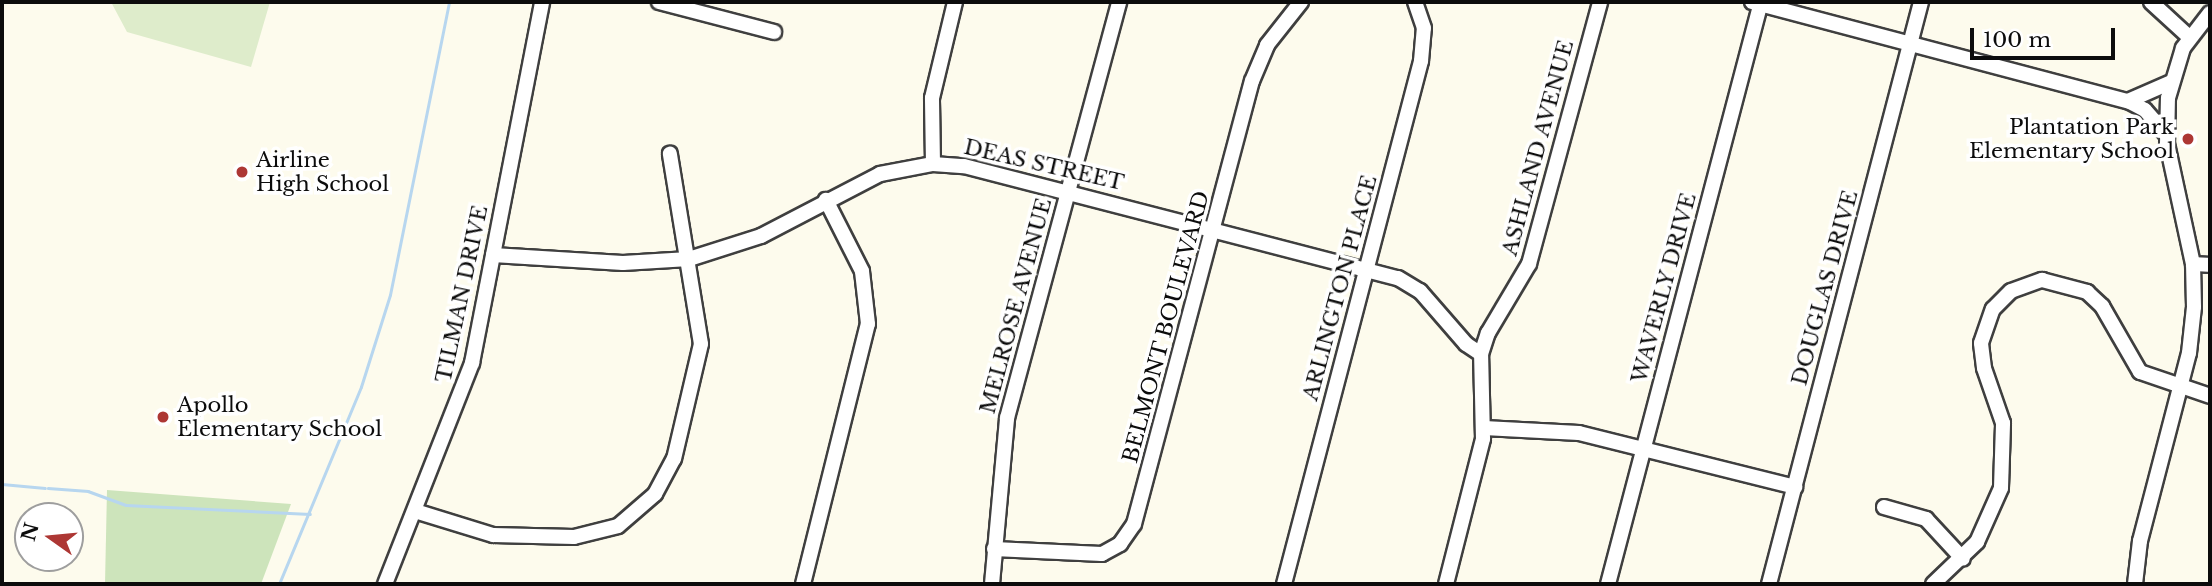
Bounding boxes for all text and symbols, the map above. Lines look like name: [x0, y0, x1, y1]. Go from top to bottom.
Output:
scale bar: [1974, 14, 2119, 58]
text: 100 m: [1983, 27, 2051, 53]
street label: ASHLAND AVENUE: [1497, 37, 1579, 259]
place label: Plantation Park Elementary School: [1968, 114, 2174, 164]
marker: Plantation Park Elementary School: [2180, 131, 2196, 147]
street label: DEAS STREET: [962, 134, 1126, 196]
place label: Airline High School: [256, 147, 389, 197]
marker: Airline High School: [234, 164, 250, 180]
street label: ARLINGTON PLACE: [1298, 173, 1382, 403]
street label: BELMONT BOULEVARD: [1117, 188, 1215, 466]
street label: DOUGLAS DRIVE: [1787, 188, 1863, 388]
street label: WAVERLY DRIVE: [1626, 190, 1702, 386]
street label: MELROSE AVENUE: [975, 195, 1057, 417]
street label: TILMAN DRIVE: [431, 203, 493, 385]
place label: Apollo Elementary School: [177, 392, 383, 442]
marker: Apollo Elementary School: [155, 409, 171, 425]
north arrow: [14, 502, 84, 572]
text: N: [17, 520, 44, 544]

